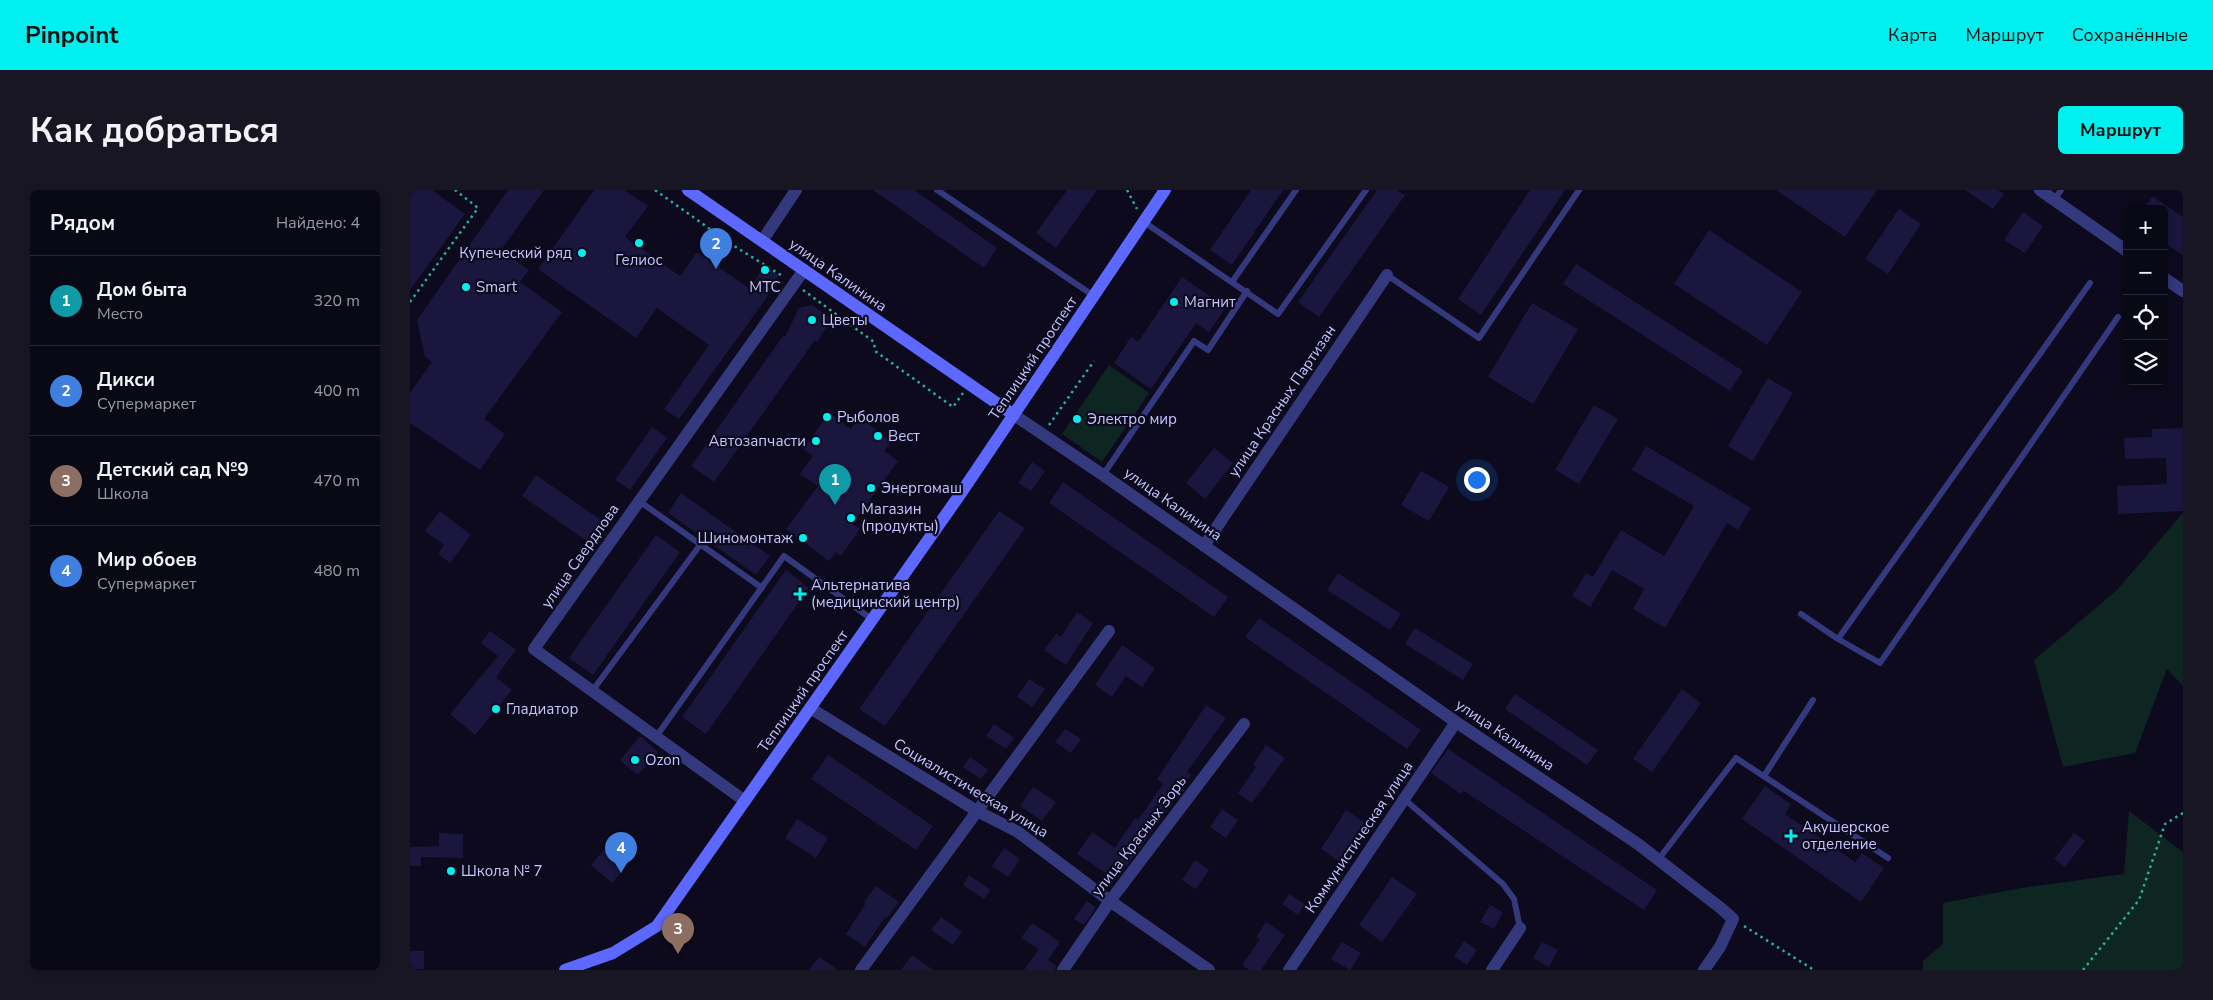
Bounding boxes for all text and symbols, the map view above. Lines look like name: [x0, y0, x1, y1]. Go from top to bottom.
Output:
text: Pinpoint: [25, 19, 118, 51]
text: Карта: [1888, 23, 1938, 47]
text: Маршрут: [1966, 23, 2044, 47]
text: Сохранённые: [2072, 23, 2188, 47]
button: Маршрут: [2058, 106, 2183, 154]
text: Как добраться: [30, 107, 279, 154]
map controls: [2123, 205, 2168, 385]
button: +: [2123, 205, 2168, 250]
text: Рядом: [50, 209, 115, 237]
text: Найдено: 4: [276, 212, 360, 234]
pin: 2: [700, 228, 732, 269]
street label: улица Калинина: [785, 234, 891, 316]
marker: Гелиос: [633, 237, 645, 249]
place label: Купеческий ряд: [459, 243, 572, 263]
marker: Купеческий ряд: [576, 247, 588, 259]
place label: Гелиос: [615, 250, 663, 270]
button: −: [2123, 250, 2168, 295]
marker: МТС: [759, 264, 771, 276]
text: Дом быта: [97, 277, 187, 303]
place label: Smart: [476, 277, 518, 297]
place label: МТС: [749, 277, 781, 297]
marker: Smart: [460, 281, 472, 293]
text: 1: [61, 290, 71, 312]
text: 320 m: [313, 290, 360, 312]
street label: Теплицкий проспект: [984, 292, 1082, 424]
place label: Магнит: [1184, 292, 1236, 312]
button: locate: [2123, 295, 2168, 340]
marker: Магнит: [1168, 296, 1180, 308]
text: Место: [97, 303, 143, 325]
place label: Цветы: [822, 310, 868, 330]
marker: Цветы: [806, 314, 818, 326]
street label: улица Красных Партизан: [1224, 321, 1340, 481]
button: layers: [2123, 340, 2168, 385]
text: Дикси: [97, 367, 155, 393]
text: 2: [61, 380, 71, 402]
text: 400 m: [313, 380, 360, 402]
text: Супермаркет: [97, 393, 196, 415]
place label: Рыболов: [837, 407, 899, 427]
place label: Электро мир: [1087, 409, 1177, 429]
marker: Рыболов: [821, 411, 833, 423]
marker: Электро мир: [1071, 413, 1083, 425]
place label: Вест: [888, 426, 920, 446]
marker: Вест: [872, 430, 884, 442]
place label: Автозапчасти: [708, 431, 806, 451]
marker: Автозапчасти: [810, 435, 822, 447]
text: Детский сад №9: [97, 457, 249, 483]
street label: улица Калинина: [1120, 463, 1226, 545]
pin: 1: [819, 464, 851, 505]
your location: [1464, 467, 1490, 493]
text: 3: [61, 470, 71, 492]
text: 470 m: [313, 470, 360, 492]
place label: Энергомаш: [881, 478, 962, 498]
marker: Энергомаш: [865, 482, 877, 494]
text: Школа: [97, 483, 149, 505]
place label: Магазин (продукты): [861, 499, 939, 536]
street label: улица Свердлова: [536, 500, 624, 612]
marker: Магазин (продукты): [845, 512, 857, 524]
place label: Шиномонтаж: [697, 528, 793, 548]
marker: Шиномонтаж: [797, 532, 809, 544]
text: Мир обоев: [97, 547, 197, 573]
text: 4: [61, 560, 71, 582]
text: 480 m: [313, 560, 360, 582]
text: Супермаркет: [97, 573, 196, 595]
place label: Альтернатива (медицинский центр): [811, 575, 960, 612]
marker: Альтернатива (медицинский центр): [793, 587, 807, 601]
street label: Теплицкий проспект: [753, 626, 853, 756]
street label: улица Калинина: [1452, 694, 1558, 776]
place label: Гладиатор: [506, 699, 579, 719]
marker: Гладиатор: [490, 703, 502, 715]
street label: Социалистическая улица: [890, 734, 1052, 842]
place label: Ozon: [645, 750, 680, 770]
marker: Ozon: [629, 754, 641, 766]
street label: Коммунистическая улица: [1301, 757, 1417, 917]
street label: улица Красных Зорь: [1087, 772, 1191, 900]
place label: Акушерское отделение: [1802, 817, 1889, 854]
marker: Акушерское отделение: [1784, 829, 1798, 843]
pin: 4: [605, 832, 637, 873]
place label: Школа № 7: [461, 861, 543, 881]
marker: Школа № 7: [445, 865, 457, 877]
pin: 3: [662, 913, 694, 954]

